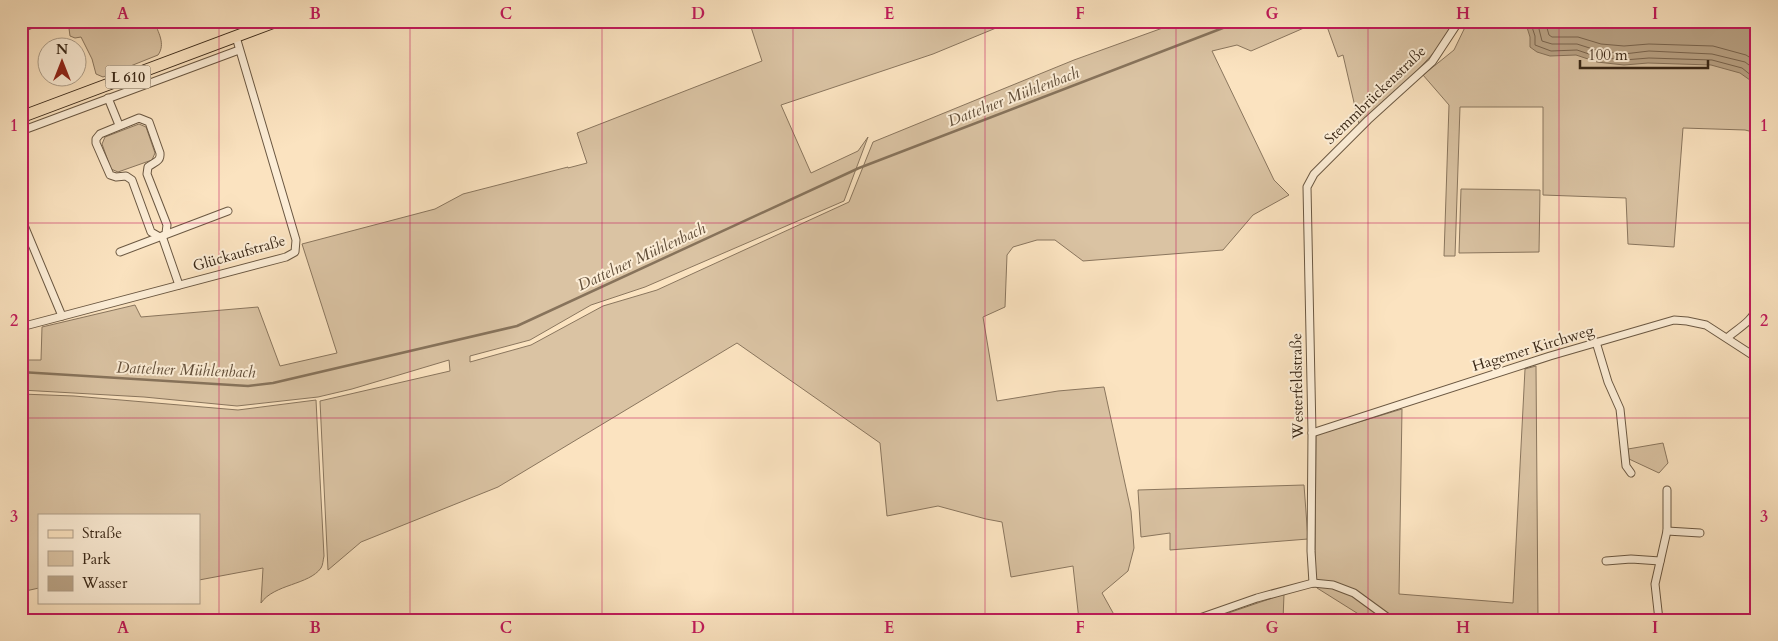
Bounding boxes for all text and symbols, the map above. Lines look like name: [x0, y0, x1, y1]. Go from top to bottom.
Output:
text: A: [117, 3, 129, 25]
text: B: [309, 3, 321, 25]
text: C: [500, 3, 512, 25]
text: D: [691, 3, 705, 25]
text: E: [884, 3, 894, 25]
text: F: [1075, 3, 1085, 25]
text: G: [1265, 3, 1279, 25]
text: H: [1456, 3, 1470, 25]
text: I: [1652, 3, 1658, 25]
north arrow: [38, 38, 88, 88]
scale bar: [1580, 38, 1708, 70]
text: N: [56, 40, 68, 59]
street label: Stemmbrückenstraße: [1320, 41, 1430, 149]
text: 100 m: [1588, 45, 1628, 65]
water label: Dattelner Mühlenbach: [944, 62, 1083, 132]
road number: L 610: [106, 66, 150, 88]
text: 1: [10, 115, 18, 137]
text: 1: [1760, 115, 1768, 137]
water label: Dattelner Mühlenbach: [574, 217, 709, 296]
street label: Glückaufstraße: [190, 230, 288, 276]
text: 2: [10, 310, 18, 332]
text: 2: [1760, 310, 1768, 332]
street label: Hagemer Kirchweg: [1470, 320, 1597, 376]
street label: Westerfeldstraße: [1286, 333, 1308, 440]
water label: Dattelner Mühlenbach: [116, 357, 256, 383]
text: 3: [10, 506, 18, 528]
text: 3: [1760, 506, 1768, 528]
legend: [38, 514, 200, 604]
text: Straße: [82, 523, 122, 543]
text: Park: [82, 549, 111, 569]
text: Wasser: [81, 573, 128, 593]
text: A: [117, 617, 129, 639]
text: B: [309, 617, 321, 639]
text: C: [500, 617, 512, 639]
text: D: [691, 617, 705, 639]
text: E: [884, 617, 894, 639]
text: F: [1075, 617, 1085, 639]
text: G: [1265, 617, 1279, 639]
text: H: [1456, 617, 1470, 639]
text: I: [1652, 617, 1658, 639]

